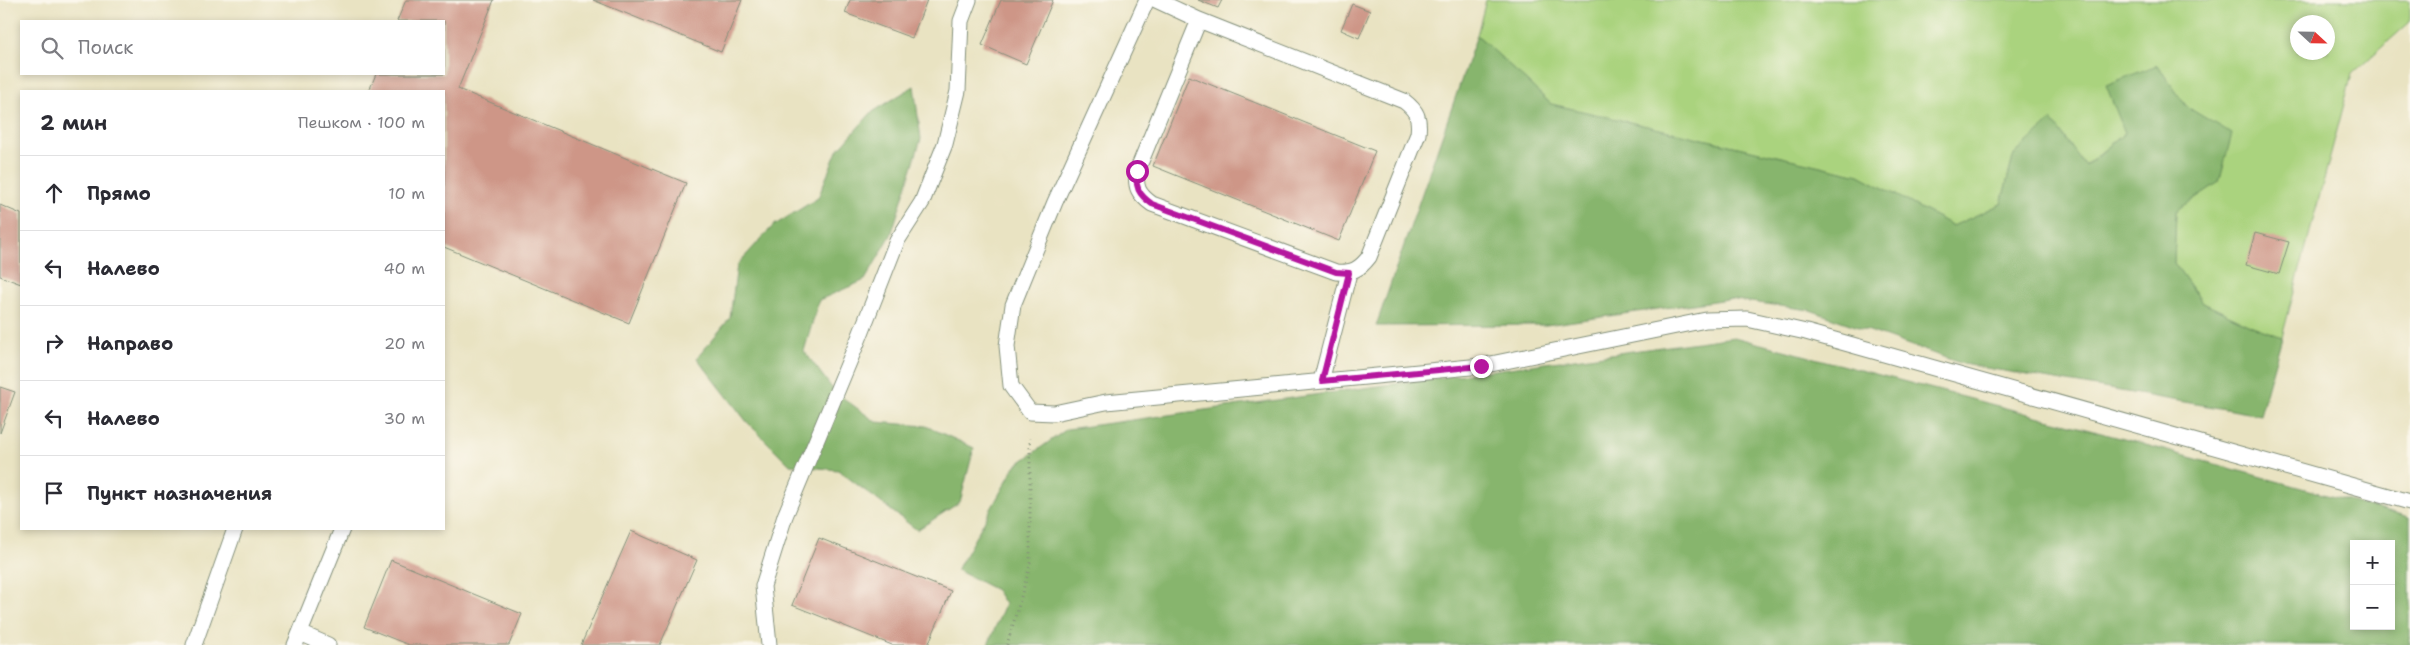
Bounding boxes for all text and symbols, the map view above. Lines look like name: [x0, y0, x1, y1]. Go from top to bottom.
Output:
north arrow: [2290, 15, 2335, 60]
search box: [20, 20, 445, 75]
icon: search: [38, 34, 66, 62]
text: Поиск: [78, 35, 133, 60]
text: 2 мин: [40, 109, 107, 137]
text: Пешком · 100 m: [298, 112, 425, 133]
route start: [1126, 160, 1149, 183]
icon: ahead: [40, 179, 68, 207]
text: Прямо: [87, 181, 151, 206]
text: 10 m: [388, 183, 425, 204]
icon: left: [40, 254, 68, 282]
text: Налево: [87, 256, 160, 281]
text: 40 m: [383, 258, 425, 279]
icon: right: [40, 329, 68, 357]
text: Направо: [87, 331, 173, 356]
text: 20 m: [384, 333, 425, 354]
route end: [1470, 355, 1493, 378]
icon: left: [40, 404, 68, 432]
text: Налево: [87, 406, 160, 431]
text: 30 m: [384, 408, 425, 429]
icon: arrive: [40, 479, 68, 507]
text: Пункт назначения: [87, 481, 272, 506]
map controls: [2350, 540, 2395, 630]
button: +: [2350, 540, 2395, 585]
button: −: [2350, 585, 2395, 630]

